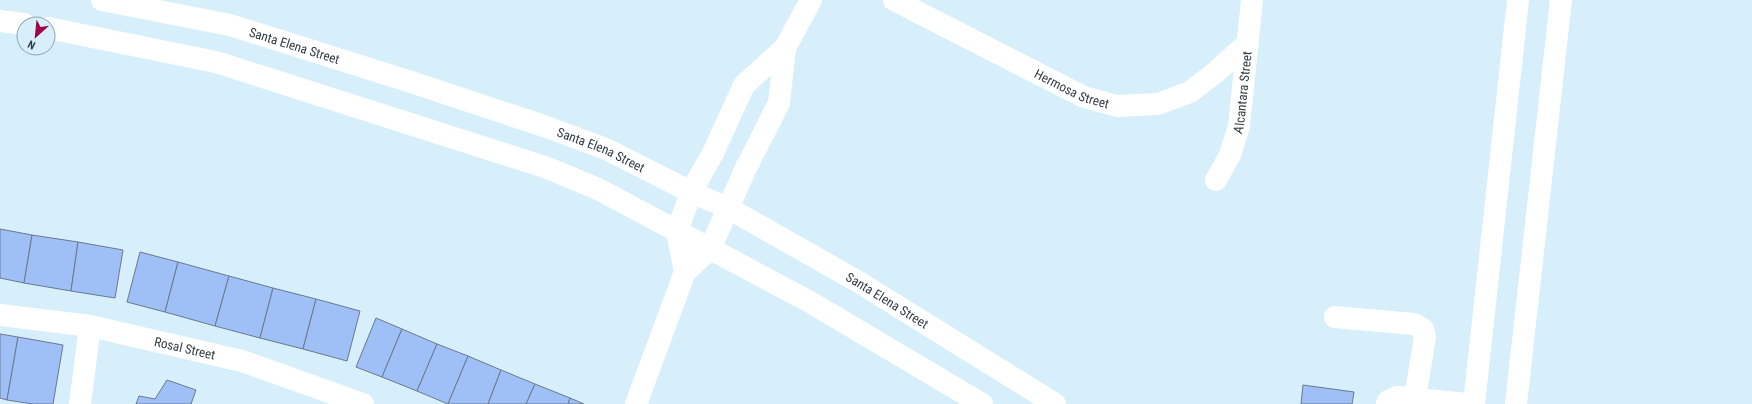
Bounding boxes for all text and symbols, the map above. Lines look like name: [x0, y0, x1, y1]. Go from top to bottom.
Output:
north arrow: [16, 16, 56, 56]
street label: Santa Elena Street: [247, 24, 342, 67]
text: N: [26, 37, 38, 52]
street label: Alcantara Street: [1230, 50, 1254, 135]
street label: Hermosa Street: [1032, 66, 1111, 111]
street label: Santa Elena Street: [555, 124, 647, 175]
street label: Santa Elena Street: [844, 269, 931, 331]
street label: Rosal Street: [153, 334, 217, 362]

